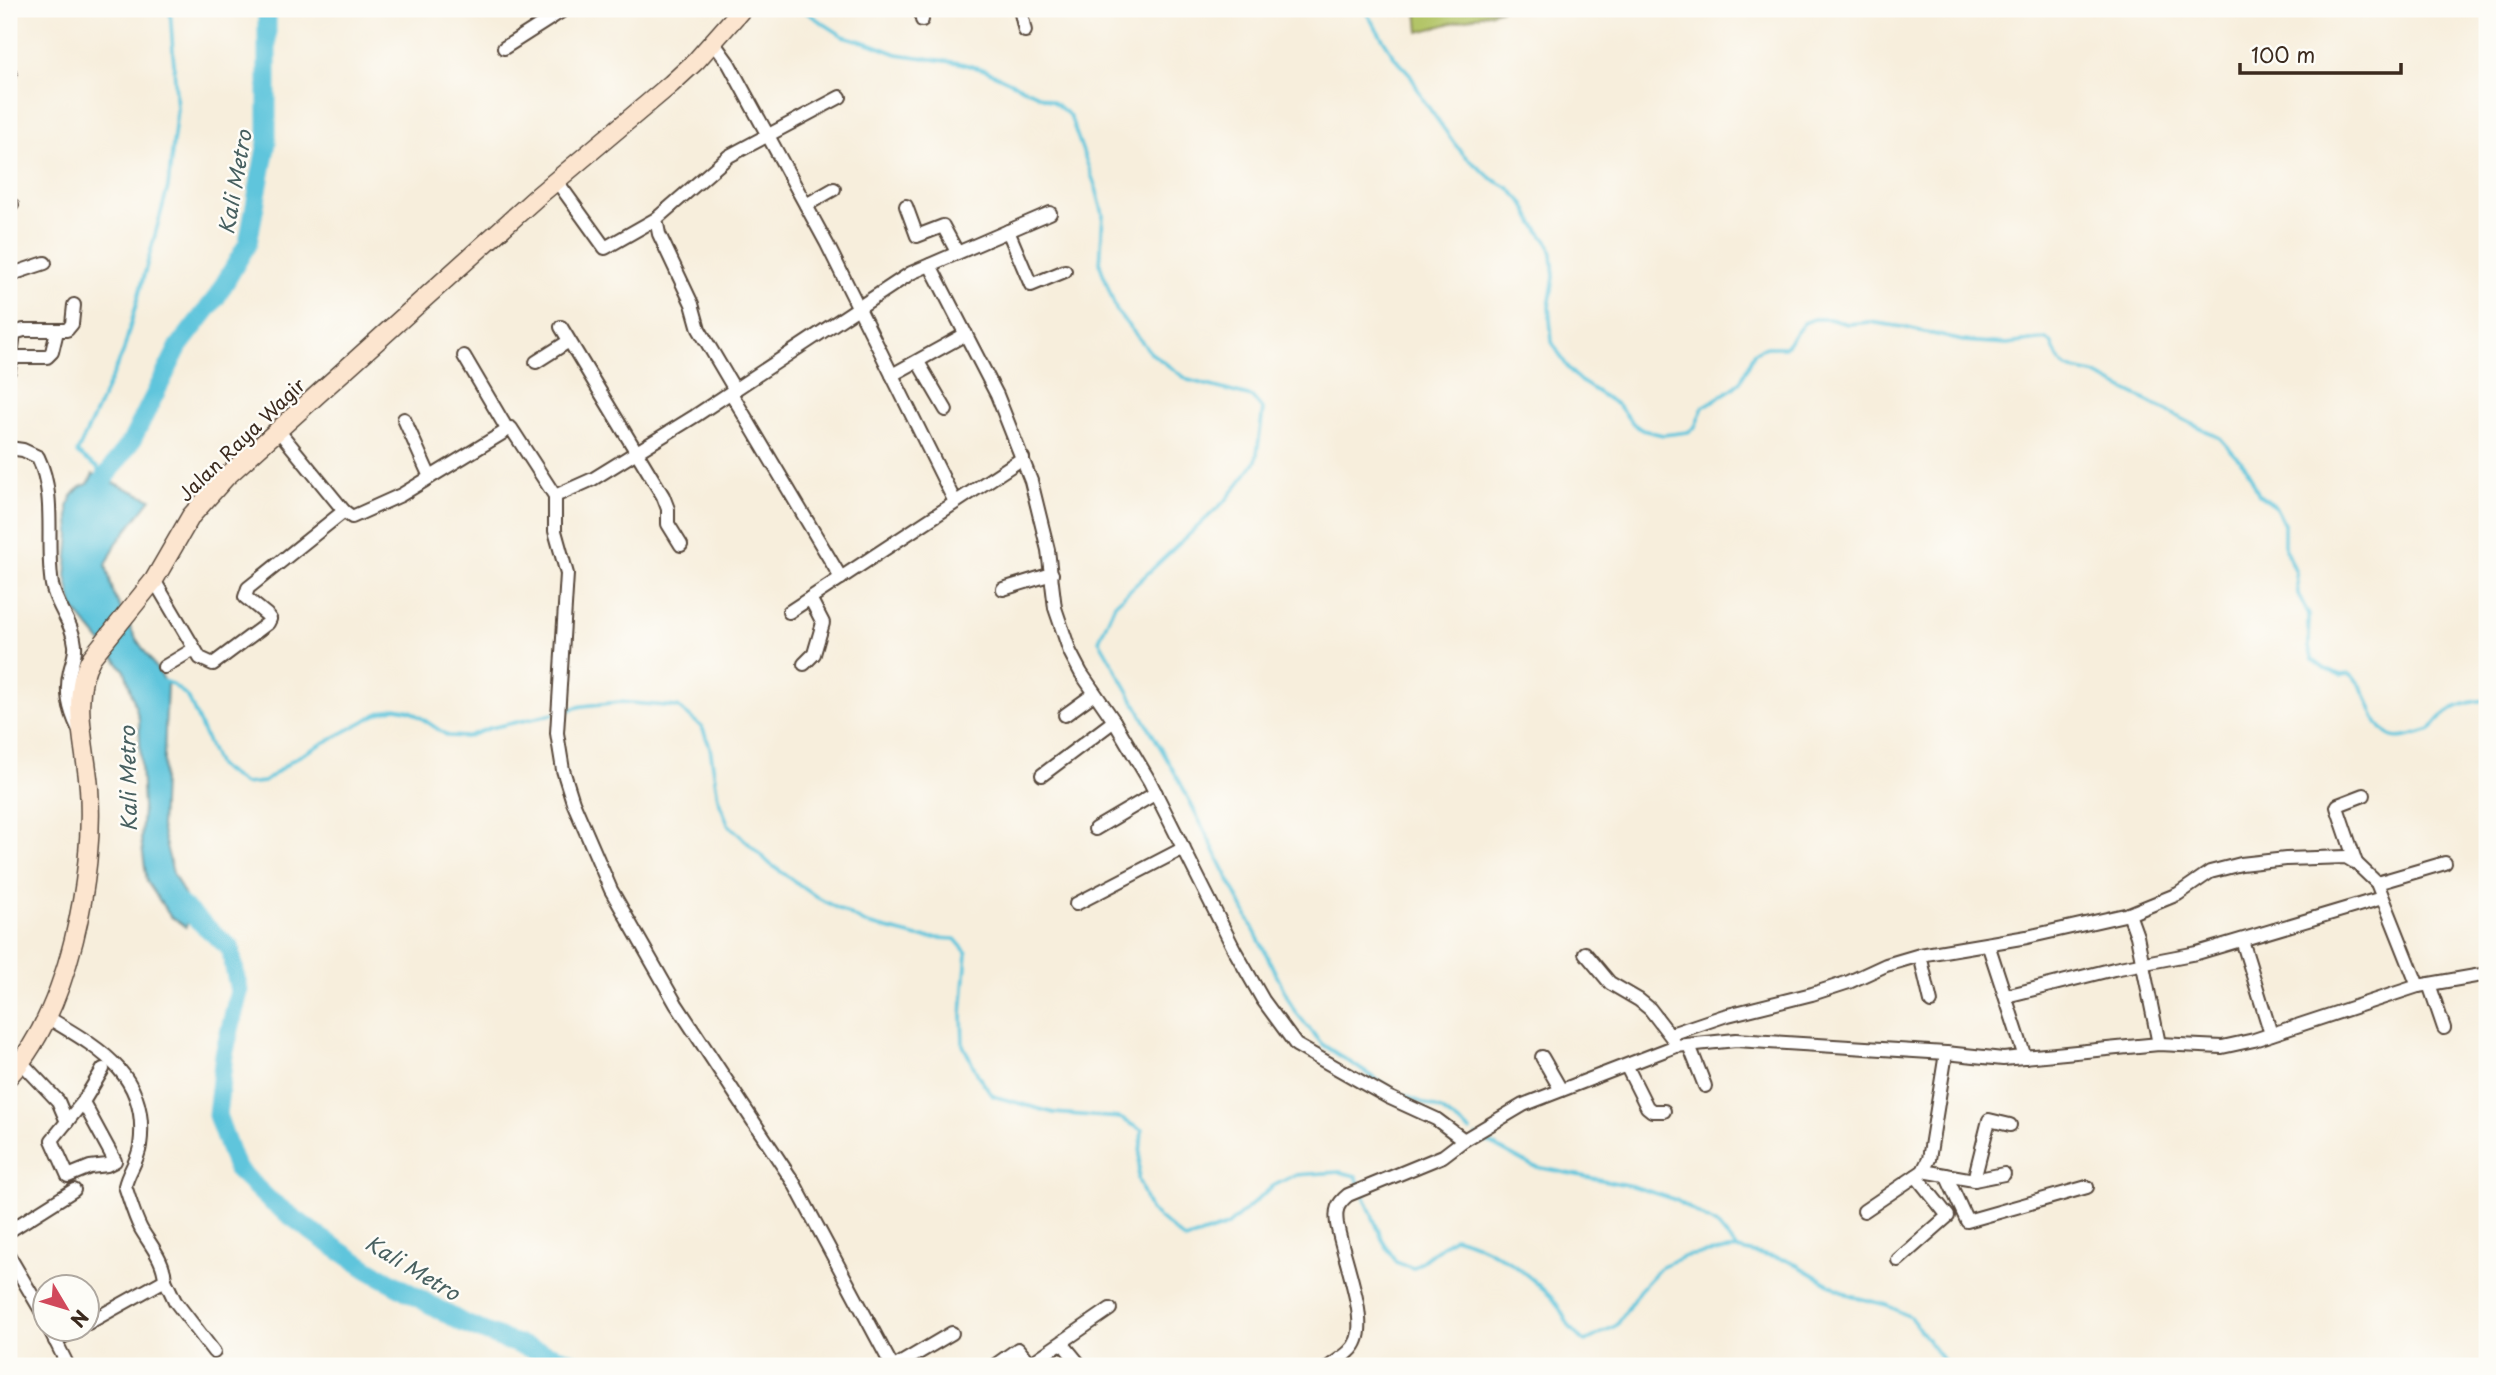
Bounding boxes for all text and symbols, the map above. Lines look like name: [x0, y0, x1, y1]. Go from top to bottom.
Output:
scale bar: [2240, 32, 2402, 76]
text: 100 m: [2251, 38, 2315, 70]
water label: Kali Metro: [209, 126, 259, 237]
street label: Jalan Raya Wagir: [171, 370, 311, 507]
water label: Kali Metro: [110, 725, 144, 832]
water label: Kali Metro: [360, 1226, 468, 1309]
north arrow: [32, 1274, 102, 1344]
text: N: [65, 1305, 96, 1334]

